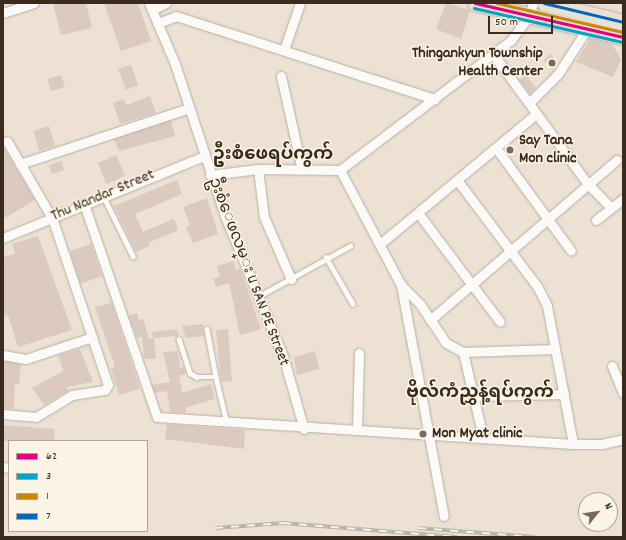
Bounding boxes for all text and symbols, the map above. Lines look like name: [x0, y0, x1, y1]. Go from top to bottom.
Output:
scale bar: [490, 8, 555, 34]
text: 50 m: [495, 14, 518, 31]
place label: Thingankyun Township Health Center: [412, 44, 543, 82]
marker: Thingankyun Township Health Center: [546, 57, 558, 69]
place label: Say Tana Mon clinic: [519, 131, 576, 169]
marker: Say Tana Mon clinic: [504, 144, 516, 156]
district label: ဦးစံဖေရပ်ကွက်: [213, 145, 333, 167]
street label: Thu Nandar Street: [48, 166, 158, 226]
street label: ဦးစံေဖလမ္း U SAN PE Street: [203, 175, 293, 369]
district label: ဗိုလ်ကံညွှန့်ရပ်ကွက်: [406, 383, 554, 405]
place label: Mon Myat clinic: [432, 424, 522, 444]
marker: Mon Myat clinic: [417, 428, 429, 440]
legend: [8, 440, 148, 532]
text: 62: [46, 448, 57, 465]
text: 3: [46, 468, 51, 485]
text: 1: [46, 488, 49, 505]
north arrow: [578, 492, 618, 532]
text: N: [599, 500, 616, 513]
text: 7: [46, 508, 51, 525]

